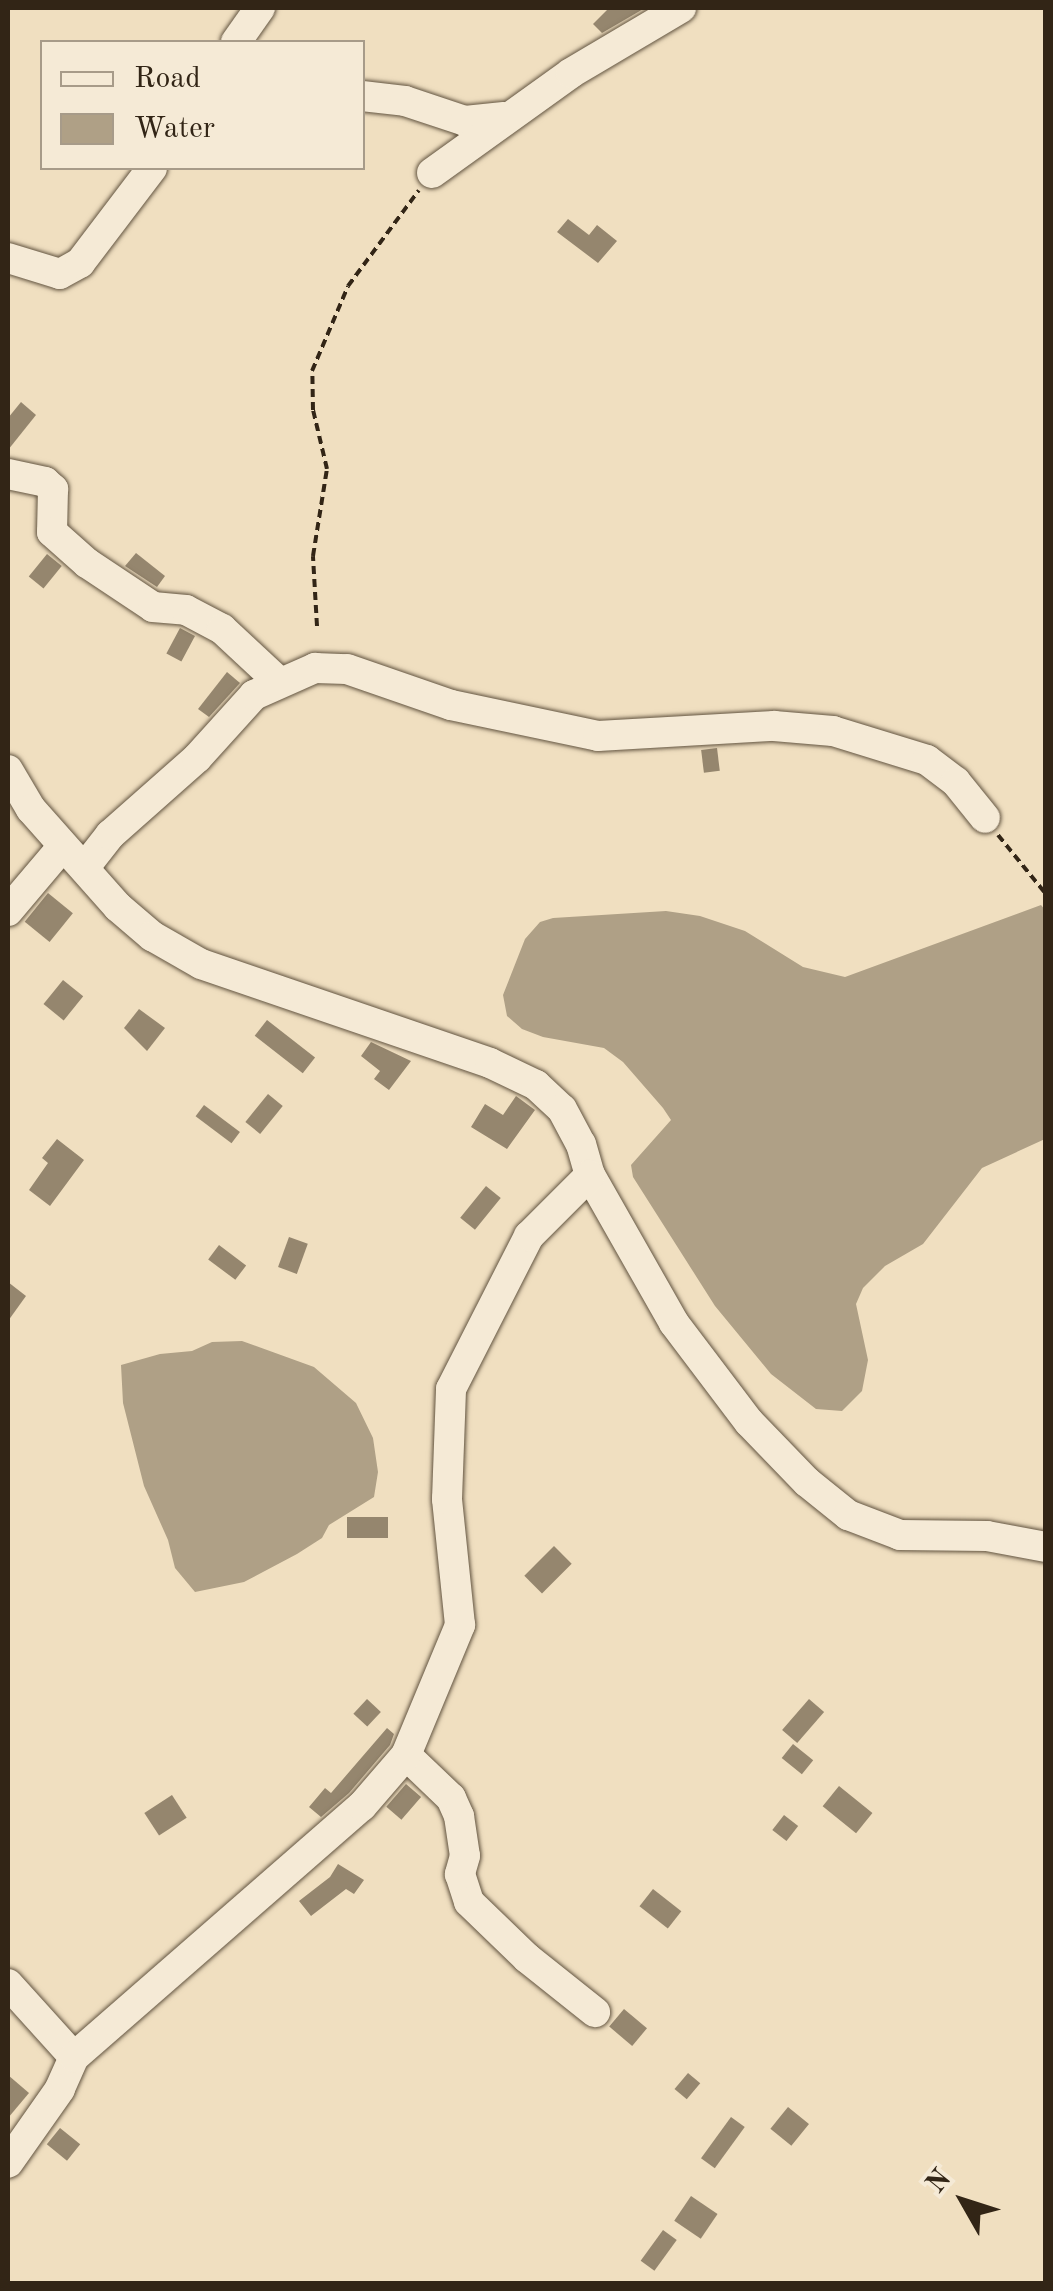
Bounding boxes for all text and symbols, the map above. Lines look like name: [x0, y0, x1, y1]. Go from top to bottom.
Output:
legend: [40, 40, 365, 170]
text: Road: [134, 64, 201, 94]
text: Water: [134, 114, 215, 144]
north arrow: [913, 2151, 1013, 2251]
text: N: [922, 2165, 957, 2199]

